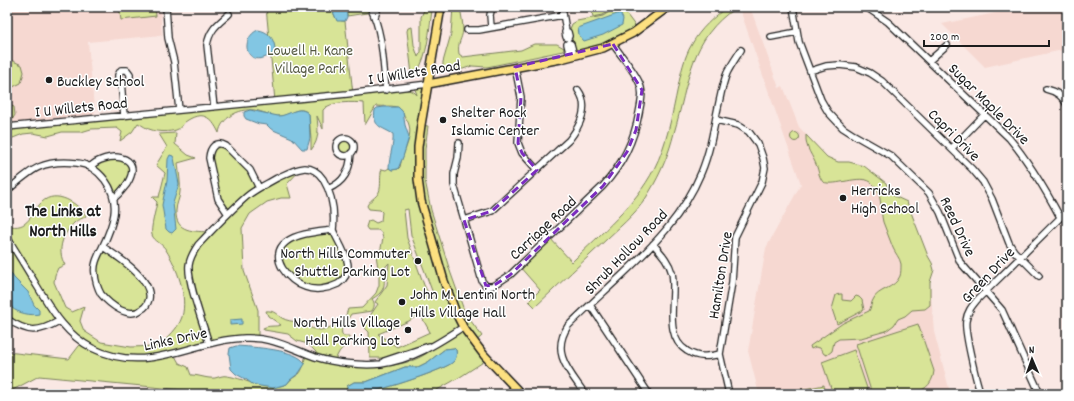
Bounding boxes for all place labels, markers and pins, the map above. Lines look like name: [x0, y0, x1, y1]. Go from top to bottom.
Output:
place label: Buckley School: [57, 71, 145, 94]
marker: Buckley School: [44, 75, 54, 85]
place label: Shelter Rock Islamic Center: [451, 102, 539, 143]
marker: Shelter Rock Islamic Center: [438, 115, 448, 125]
place label: Herricks High School: [851, 180, 919, 221]
marker: Herricks High School: [838, 193, 848, 203]
place label: North Hills Commuter Shuttle Parking Lot: [280, 243, 410, 284]
marker: North Hills Commuter Shuttle Parking Lot: [413, 256, 423, 266]
place label: John M. Lentini North Hills Village Hall: [410, 284, 535, 325]
marker: John M. Lentini North Hills Village Hall: [397, 297, 407, 307]
place label: North Hills Village Hall Parking Lot: [293, 312, 400, 353]
marker: North Hills Village Hall Parking Lot: [403, 325, 413, 335]

